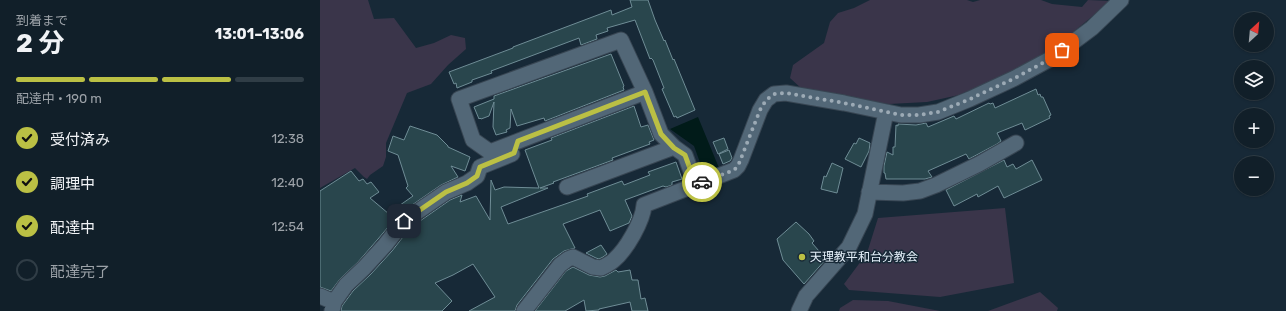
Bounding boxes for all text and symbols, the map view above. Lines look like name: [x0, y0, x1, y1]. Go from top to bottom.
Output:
north arrow: [1234, 12, 1274, 52]
map controls: [1234, 12, 1274, 196]
text: 到着まで: [16, 13, 68, 28]
text: 13:01–13:06: [215, 25, 304, 43]
text: 2 分: [16, 28, 64, 59]
pin: [1045, 33, 1079, 67]
icon: bag: [1051, 39, 1073, 61]
button: layers: [1234, 60, 1274, 100]
text: 配達中 · 190 m: [16, 91, 102, 106]
button: +: [1234, 108, 1274, 148]
icon: check: [16, 127, 38, 149]
text: 受付済み: [50, 131, 110, 149]
text: 12:38: [271, 131, 304, 146]
button: −: [1234, 156, 1274, 196]
courier: [682, 162, 722, 202]
icon: check: [16, 171, 38, 193]
icon: car: [691, 171, 713, 193]
text: 調理中: [50, 175, 95, 193]
text: 12:40: [271, 175, 304, 190]
pin: [387, 204, 421, 238]
icon: home: [393, 210, 415, 232]
icon: check: [16, 215, 38, 237]
text: 配達中: [50, 219, 95, 237]
text: 12:54: [272, 219, 304, 234]
place label: 天理教平和台分教会: [810, 250, 918, 264]
marker: 天理教平和台分教会: [797, 252, 807, 262]
text: 配達完了: [50, 263, 110, 281]

